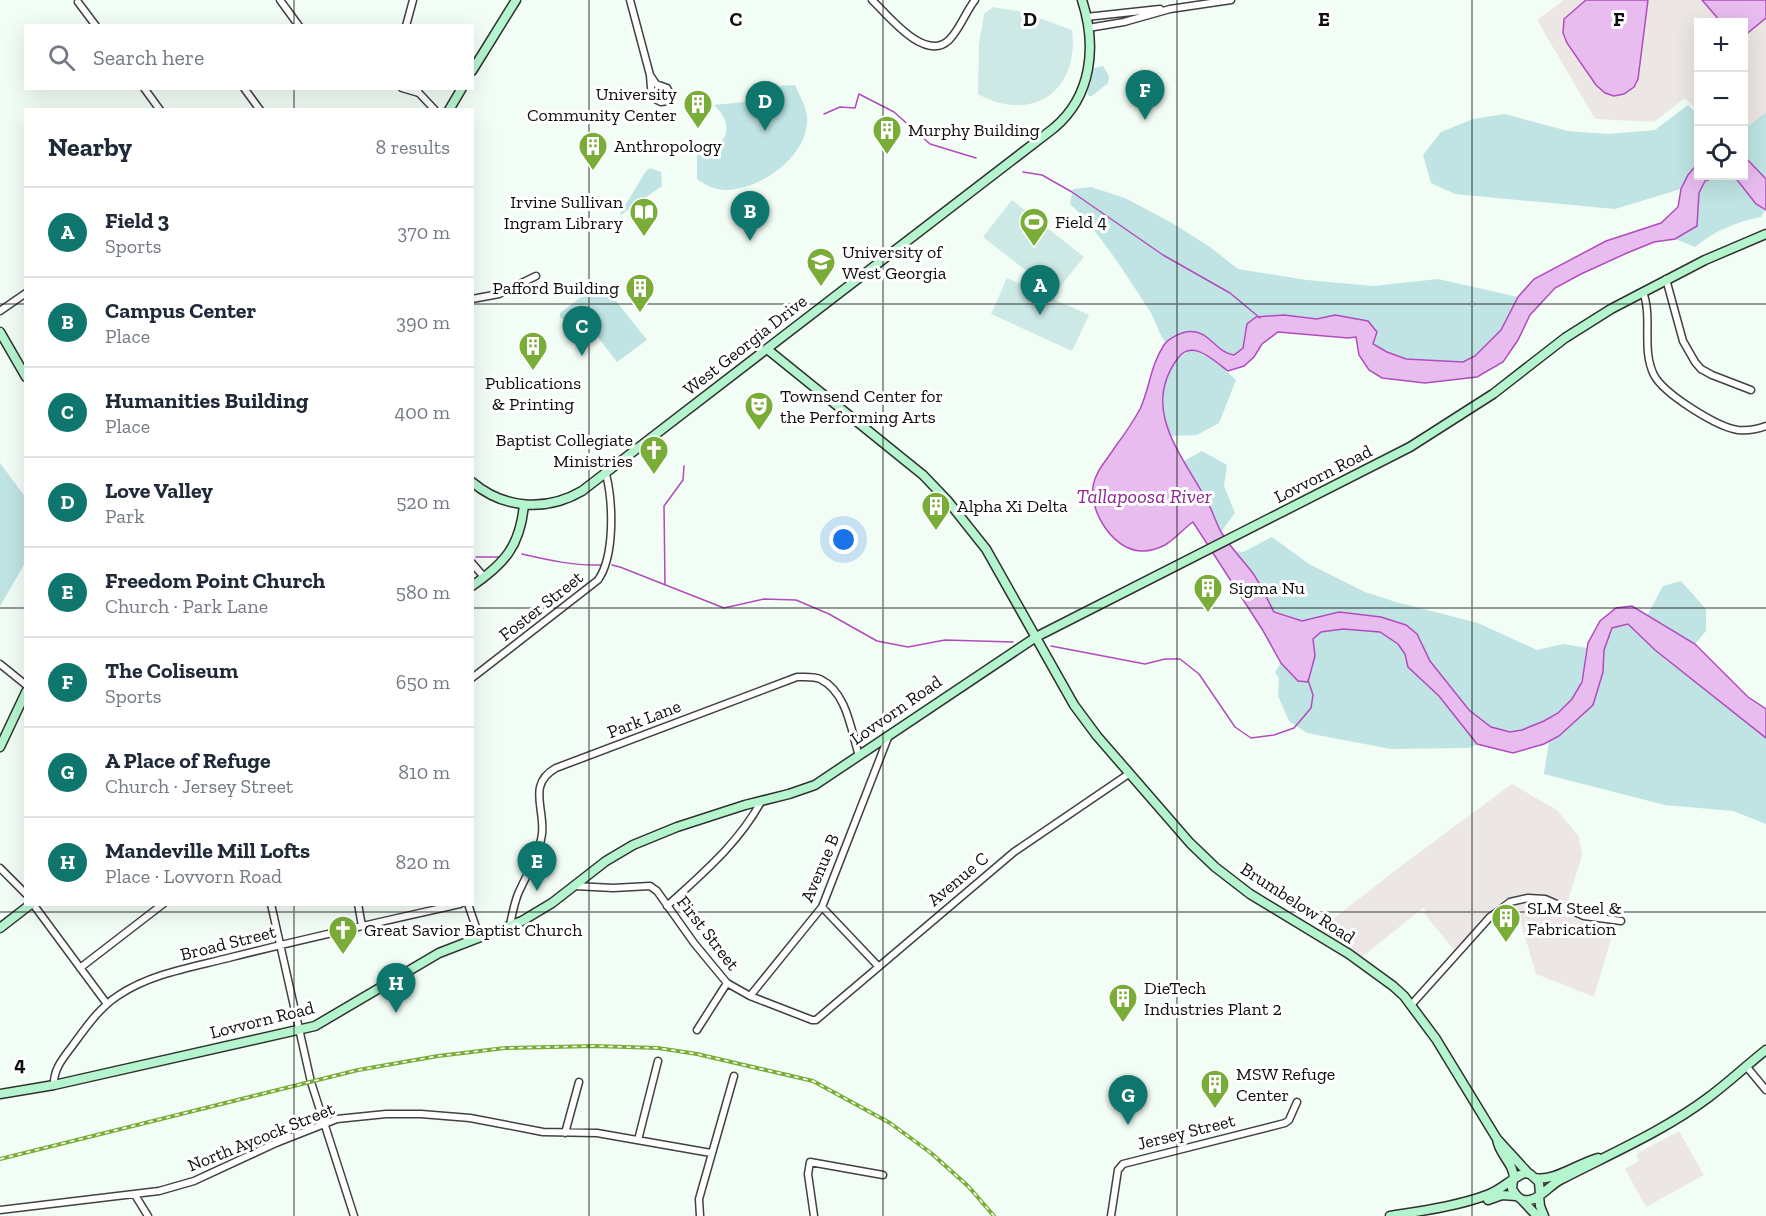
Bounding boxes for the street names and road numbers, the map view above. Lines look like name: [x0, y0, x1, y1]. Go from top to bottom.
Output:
street label: West Georgia Drive: [679, 290, 811, 400]
street label: Lovvorn Road: [1270, 440, 1376, 508]
street label: Foster Street: [495, 566, 588, 646]
street label: Lovvorn Road: [846, 670, 946, 750]
street label: Park Lane: [604, 695, 684, 743]
street label: Avenue B: [796, 830, 844, 905]
street label: Avenue C: [923, 847, 993, 911]
street label: Brumbelow Road: [1237, 858, 1359, 948]
street label: First Street: [672, 891, 744, 975]
street label: Broad Street: [178, 920, 278, 965]
street label: Lovvorn Road: [208, 996, 317, 1044]
street label: North Aycock Street: [184, 1097, 338, 1176]
street label: Jersey Street: [1135, 1109, 1238, 1155]

